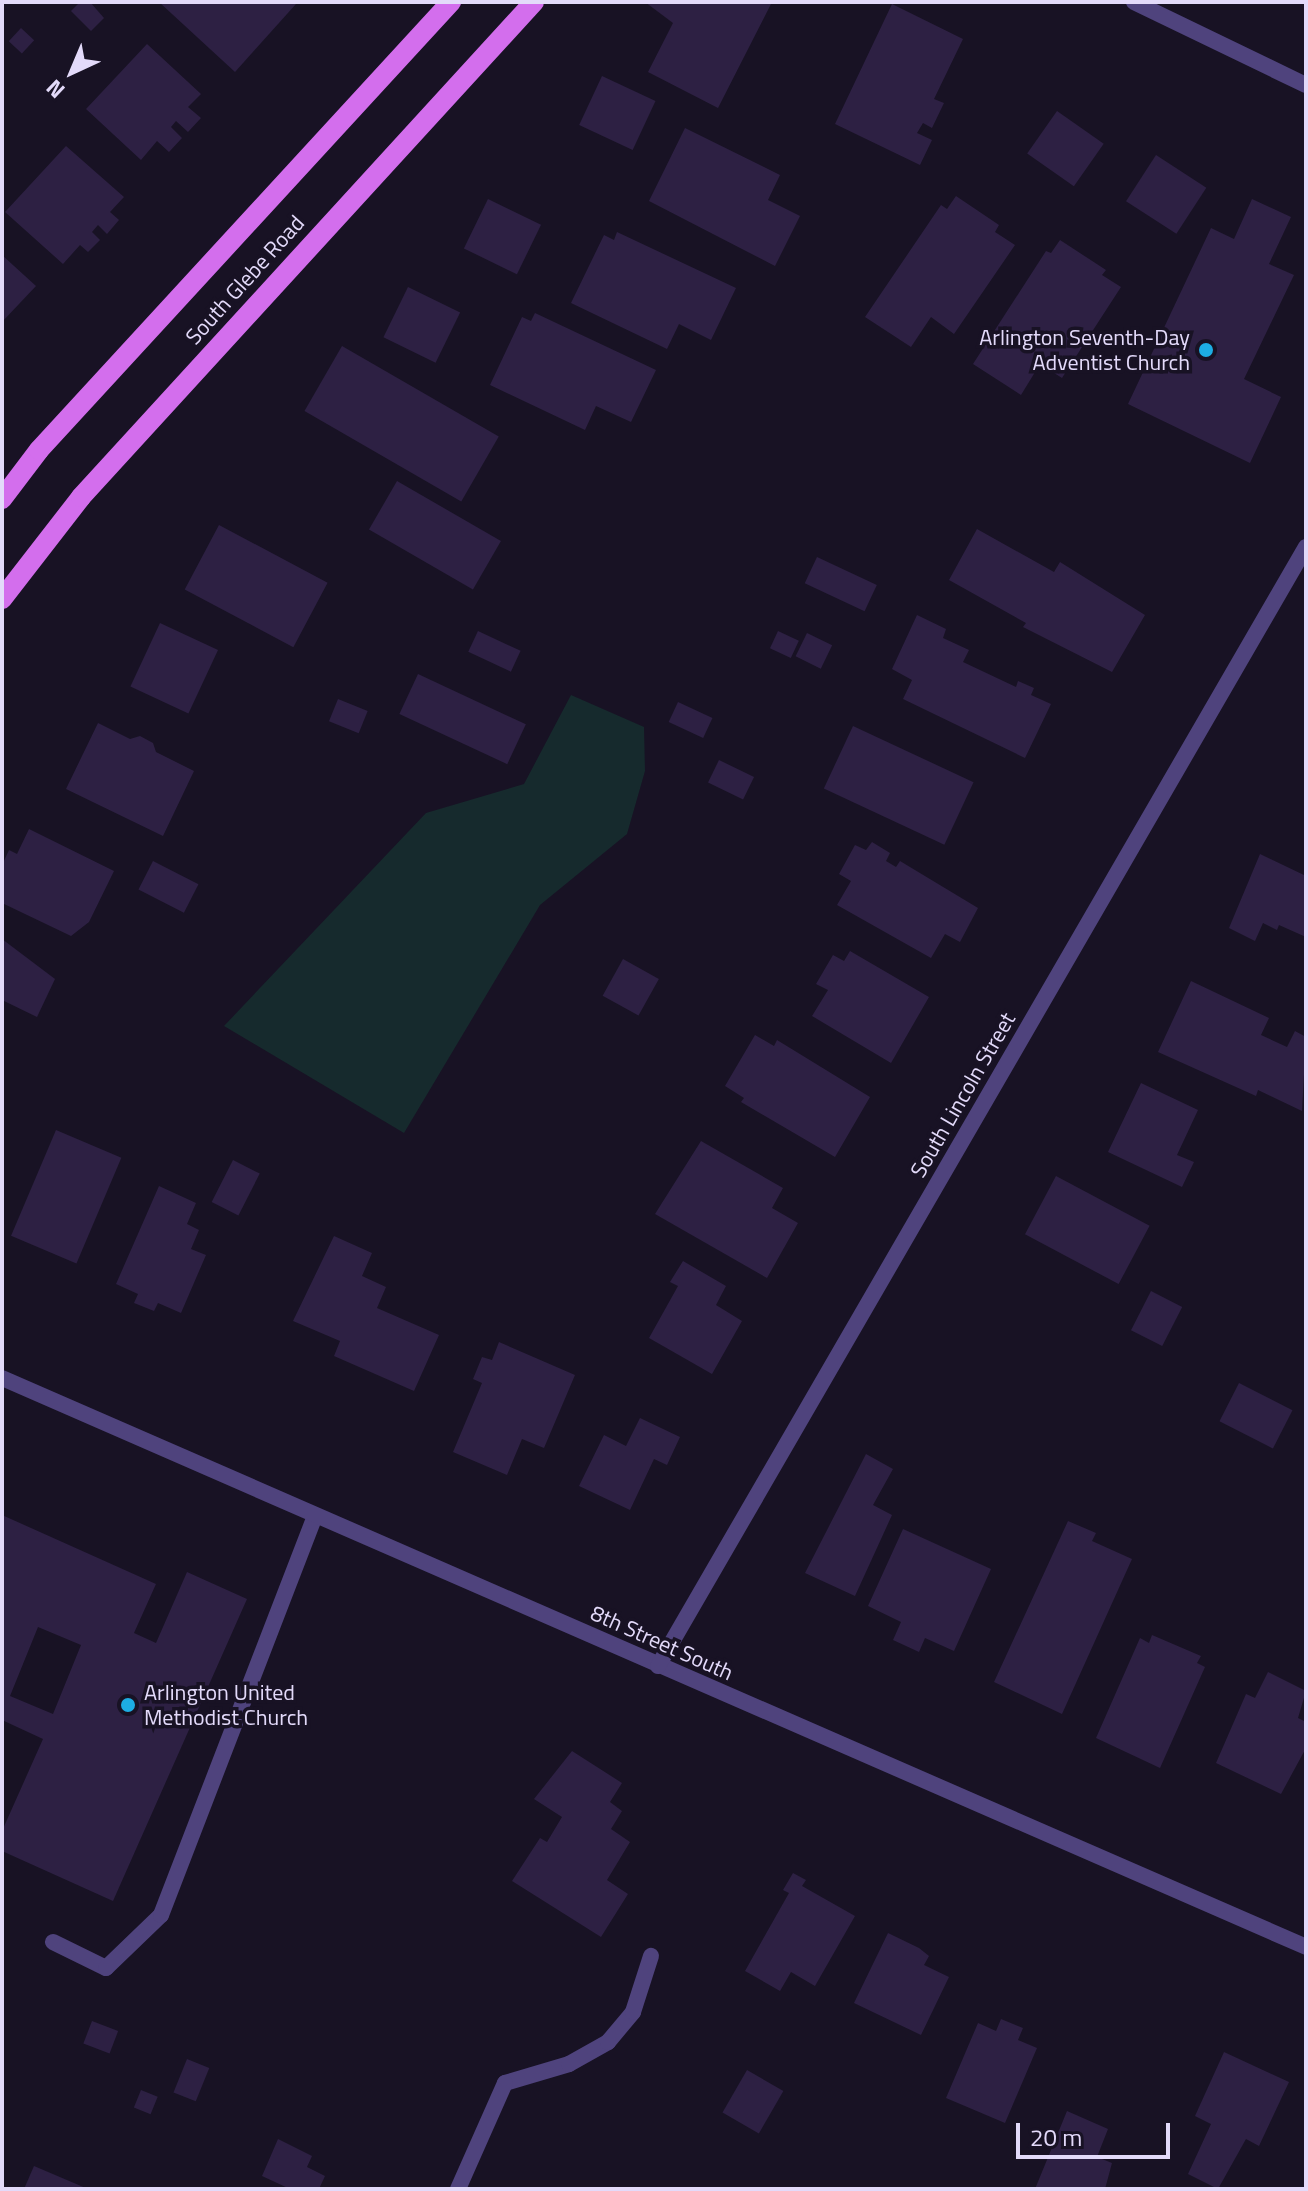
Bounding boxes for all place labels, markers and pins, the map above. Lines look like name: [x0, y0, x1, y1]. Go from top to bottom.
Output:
place label: Arlington Seventh-Day Adventist Church: [979, 324, 1190, 376]
marker: Arlington Seventh-Day Adventist Church: [1197, 341, 1215, 359]
place label: Arlington United Methodist Church: [144, 1679, 308, 1730]
marker: Arlington United Methodist Church: [119, 1696, 137, 1714]

